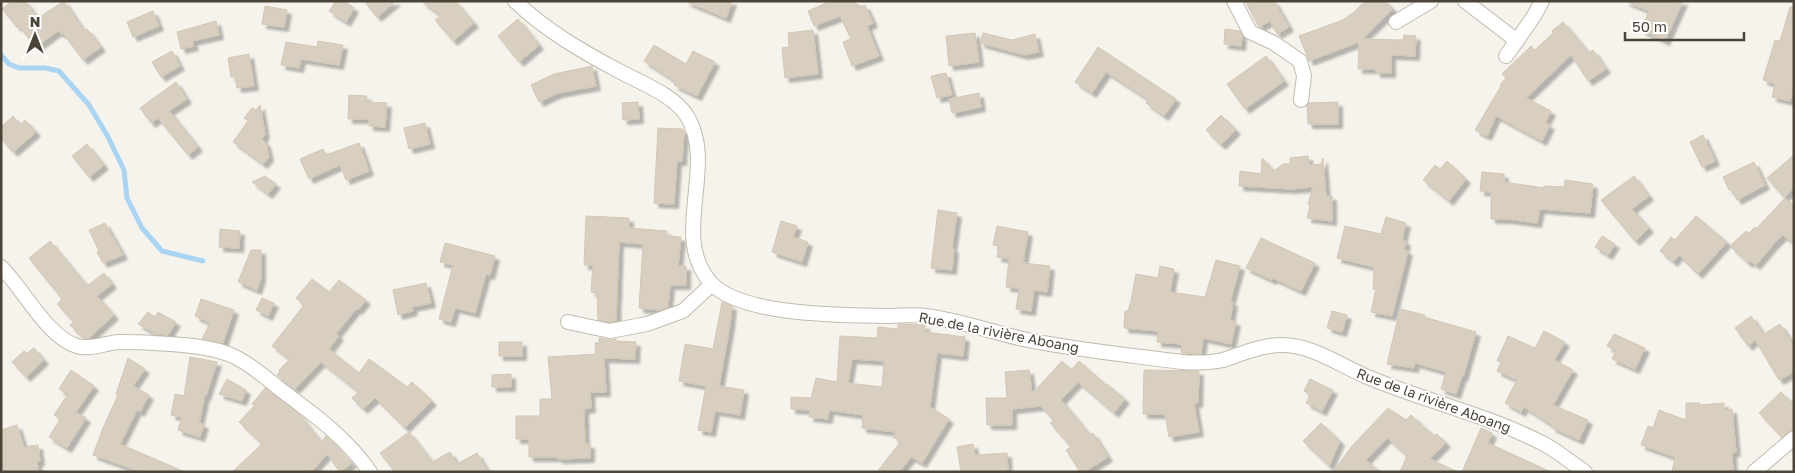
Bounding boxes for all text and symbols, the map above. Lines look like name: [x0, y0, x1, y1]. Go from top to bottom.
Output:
north arrow: [10, 10, 60, 60]
scale bar: [1625, 10, 1744, 42]
text: N: [30, 13, 40, 30]
text: 50 m: [1632, 17, 1667, 35]
street label: Rue de la rivière Aboang: [917, 308, 1081, 356]
street label: Rue de la rivière Aboang: [1355, 364, 1513, 436]

